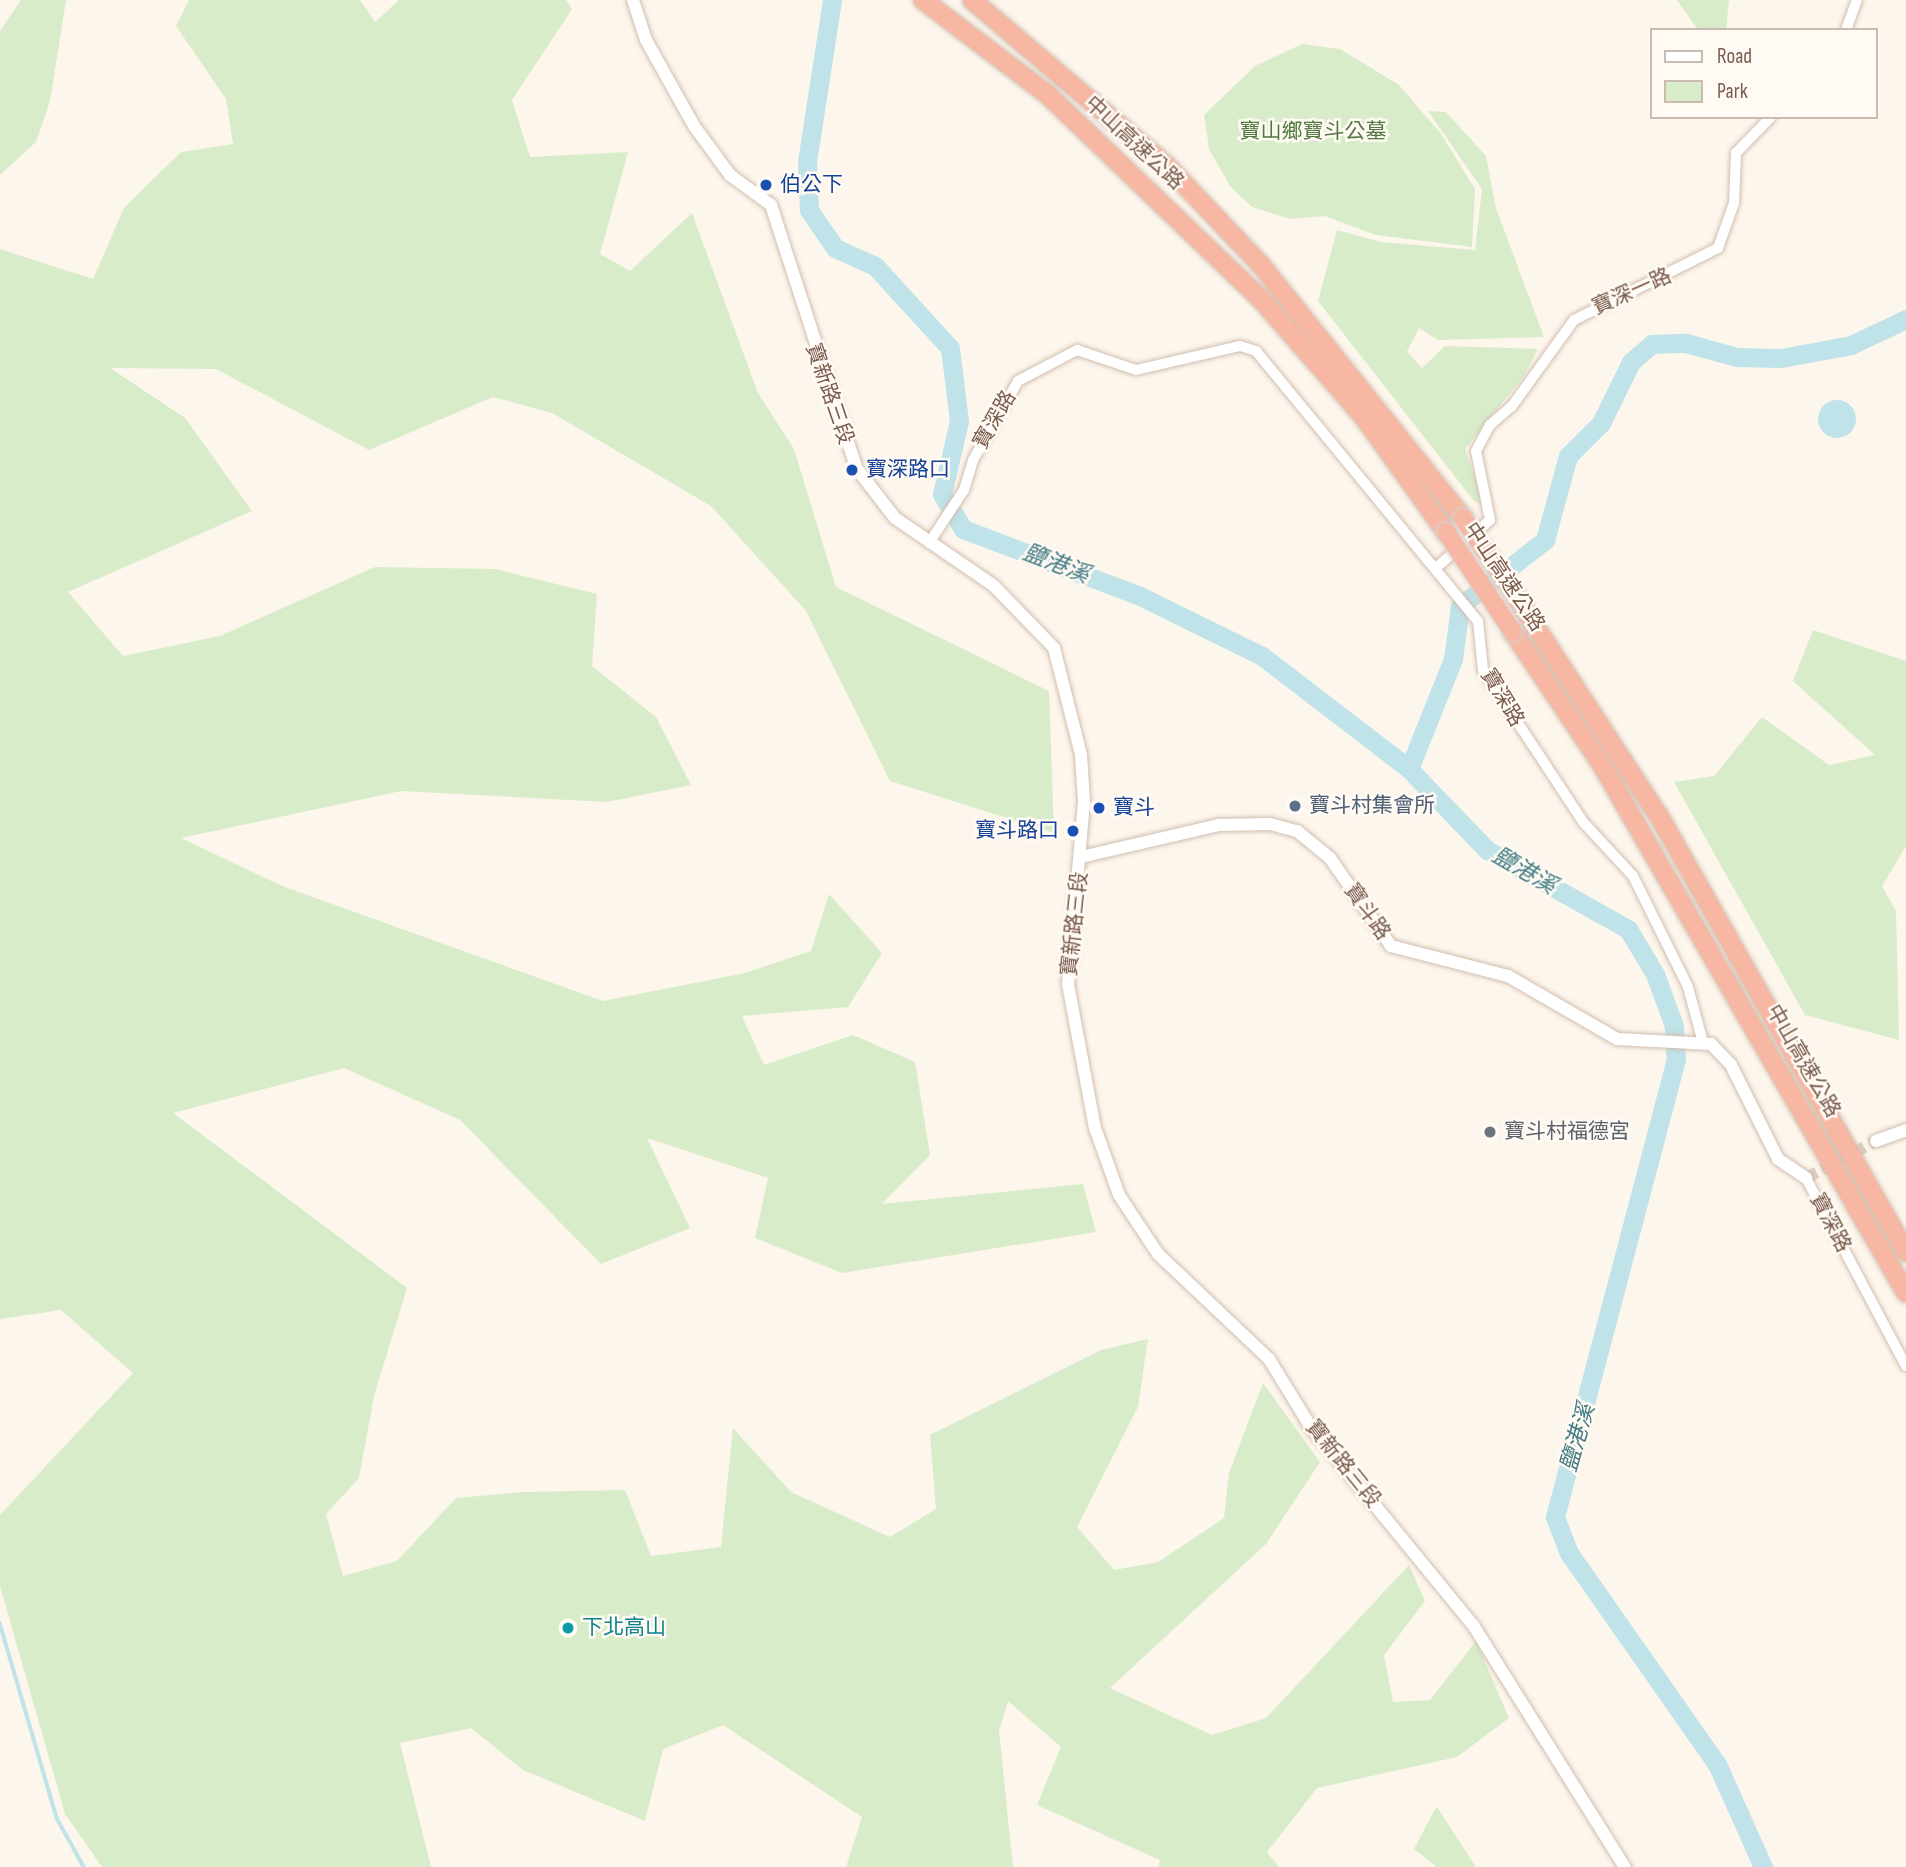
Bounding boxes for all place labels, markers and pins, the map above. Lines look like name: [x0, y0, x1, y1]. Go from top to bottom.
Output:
place label: 伯公下: [780, 172, 843, 198]
marker: 伯公下: [758, 177, 774, 193]
place label: 寶深路口: [866, 457, 950, 483]
marker: 寶深路口: [844, 462, 860, 478]
place label: 寶斗村集會所: [1309, 793, 1435, 819]
place label: 寶斗: [1113, 795, 1155, 821]
marker: 寶斗村集會所: [1287, 798, 1303, 814]
marker: 寶斗: [1091, 800, 1107, 816]
place label: 寶斗路口: [975, 818, 1059, 844]
marker: 寶斗路口: [1065, 823, 1081, 839]
place label: 寶斗村福德宮: [1504, 1119, 1630, 1145]
marker: 寶斗村福德宮: [1482, 1124, 1498, 1140]
place label: 下北高山: [582, 1615, 666, 1641]
marker: 下北高山: [560, 1620, 576, 1636]

